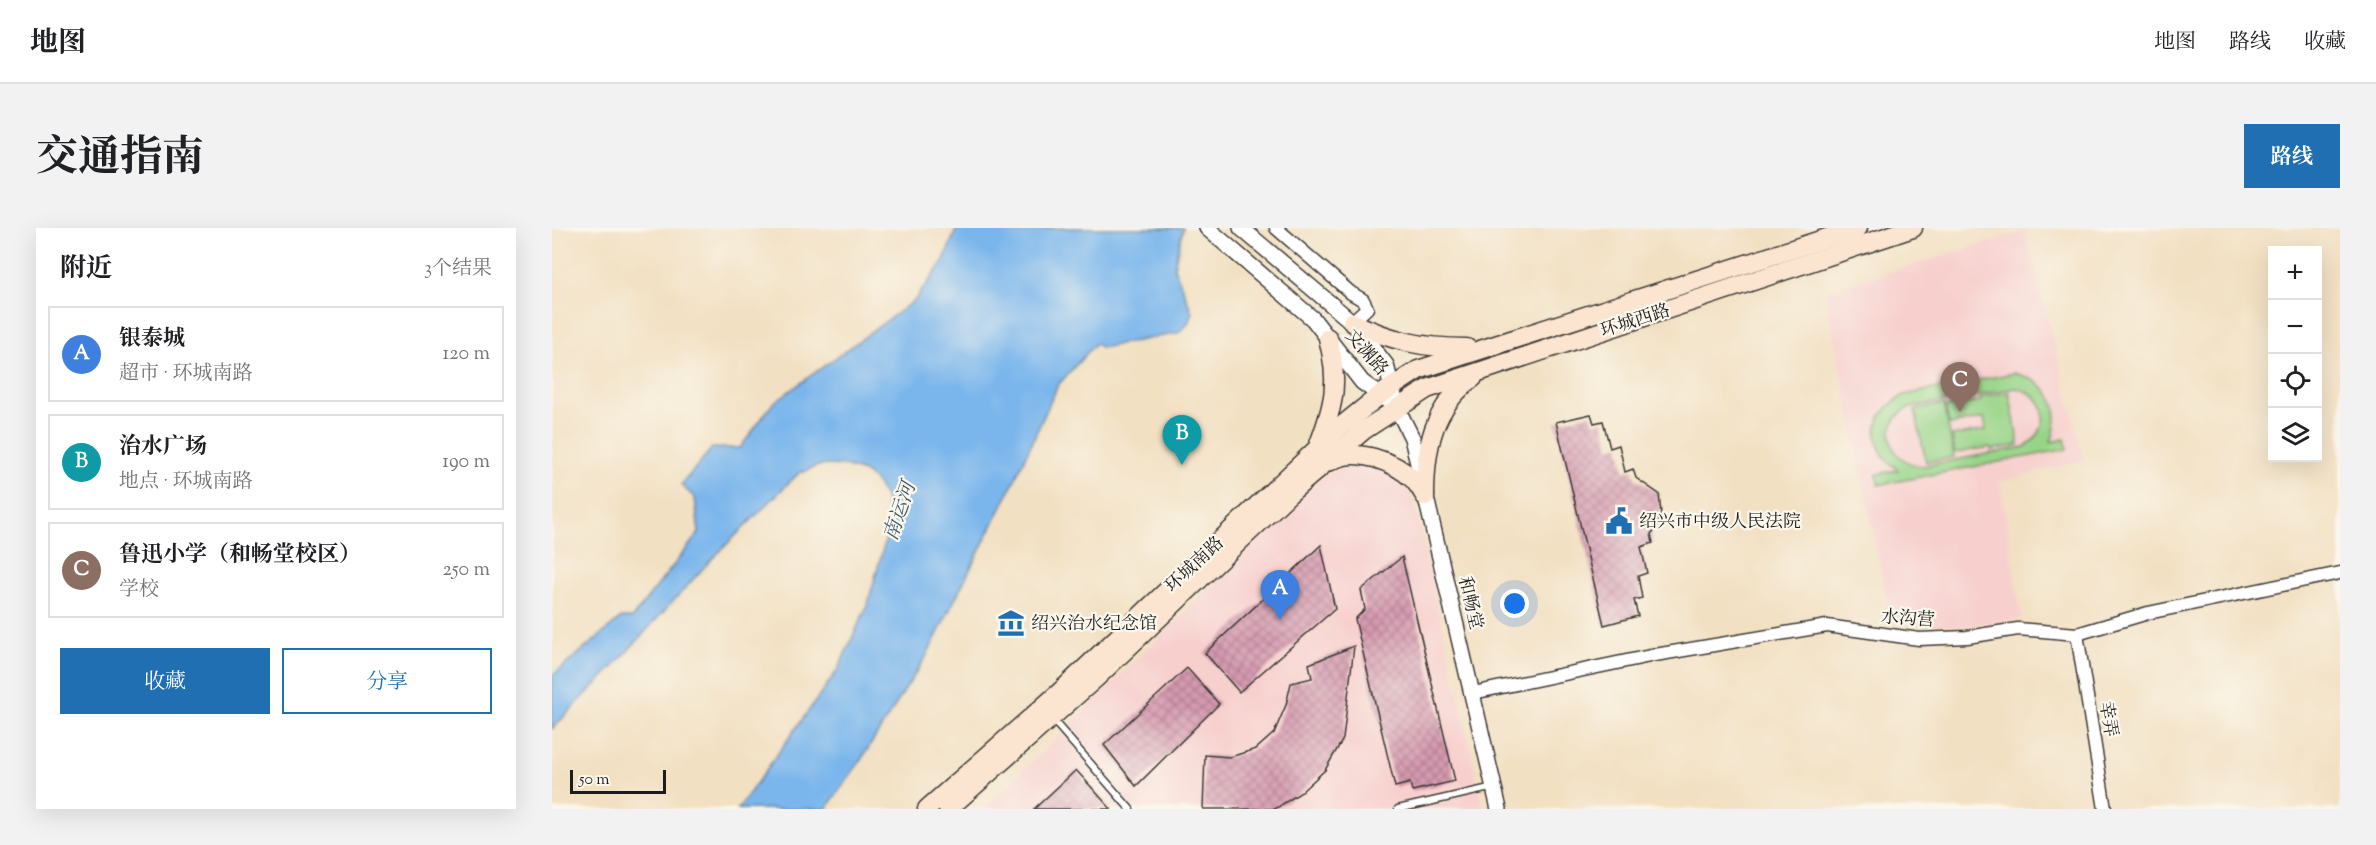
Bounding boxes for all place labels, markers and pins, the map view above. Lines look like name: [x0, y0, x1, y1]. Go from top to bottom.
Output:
pin: C: [1940, 362, 1980, 412]
pin: B: [1162, 416, 1202, 465]
public building icon: 绍兴市中级人民法院: [1604, 506, 1634, 536]
place label: 绍兴市中级人民法院: [1639, 510, 1801, 536]
pin: A: [1260, 570, 1300, 620]
museum icon: 绍兴治水纪念馆: [996, 608, 1026, 638]
place label: 绍兴治水纪念馆: [1031, 612, 1157, 638]

